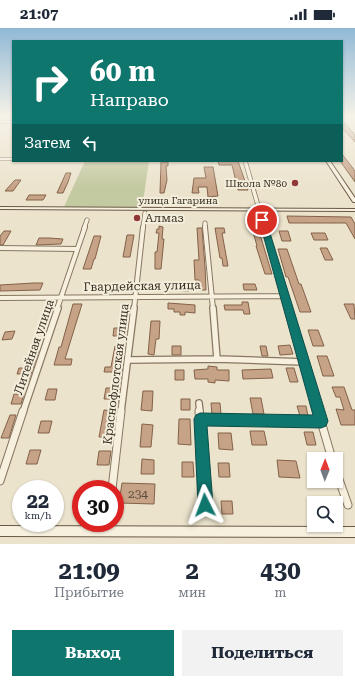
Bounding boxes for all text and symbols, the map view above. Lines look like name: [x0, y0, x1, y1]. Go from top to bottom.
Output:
text: 21:07: [20, 5, 58, 23]
text: 60 m: [90, 55, 155, 88]
icon: right: [24, 56, 76, 108]
text: Направо: [90, 89, 169, 110]
icon: left: [79, 132, 101, 154]
text: Затем: [24, 134, 71, 152]
place label: Школа №80: [225, 178, 287, 189]
marker: Школа №80: [290, 178, 300, 188]
street label: улица Гагарина: [138, 195, 218, 206]
pin: [245, 203, 279, 237]
icon: arrive: [251, 209, 273, 231]
place label: Алмаз: [145, 211, 184, 225]
marker: Алмаз: [132, 213, 142, 223]
street label: Гвардейская улица: [83, 278, 201, 294]
street label: Литейная улица: [11, 297, 57, 396]
street label: Краснофлотская улица: [100, 302, 132, 445]
north arrow: [307, 452, 343, 488]
map controls: [307, 452, 343, 532]
speed limit sign: 30: [72, 480, 124, 532]
position arrow: [184, 484, 226, 526]
house number: 234: [128, 487, 148, 501]
text: 22: [27, 489, 49, 513]
button: search: [307, 496, 343, 532]
text: km/h: [25, 510, 51, 521]
text: 21:09: [59, 557, 120, 585]
text: 2: [185, 557, 199, 585]
text: 430: [260, 557, 301, 585]
text: Прибытие: [54, 585, 124, 600]
text: мин: [178, 585, 206, 600]
text: m: [275, 585, 286, 600]
button: Выход: [12, 630, 174, 676]
button: Поделиться: [182, 630, 343, 676]

